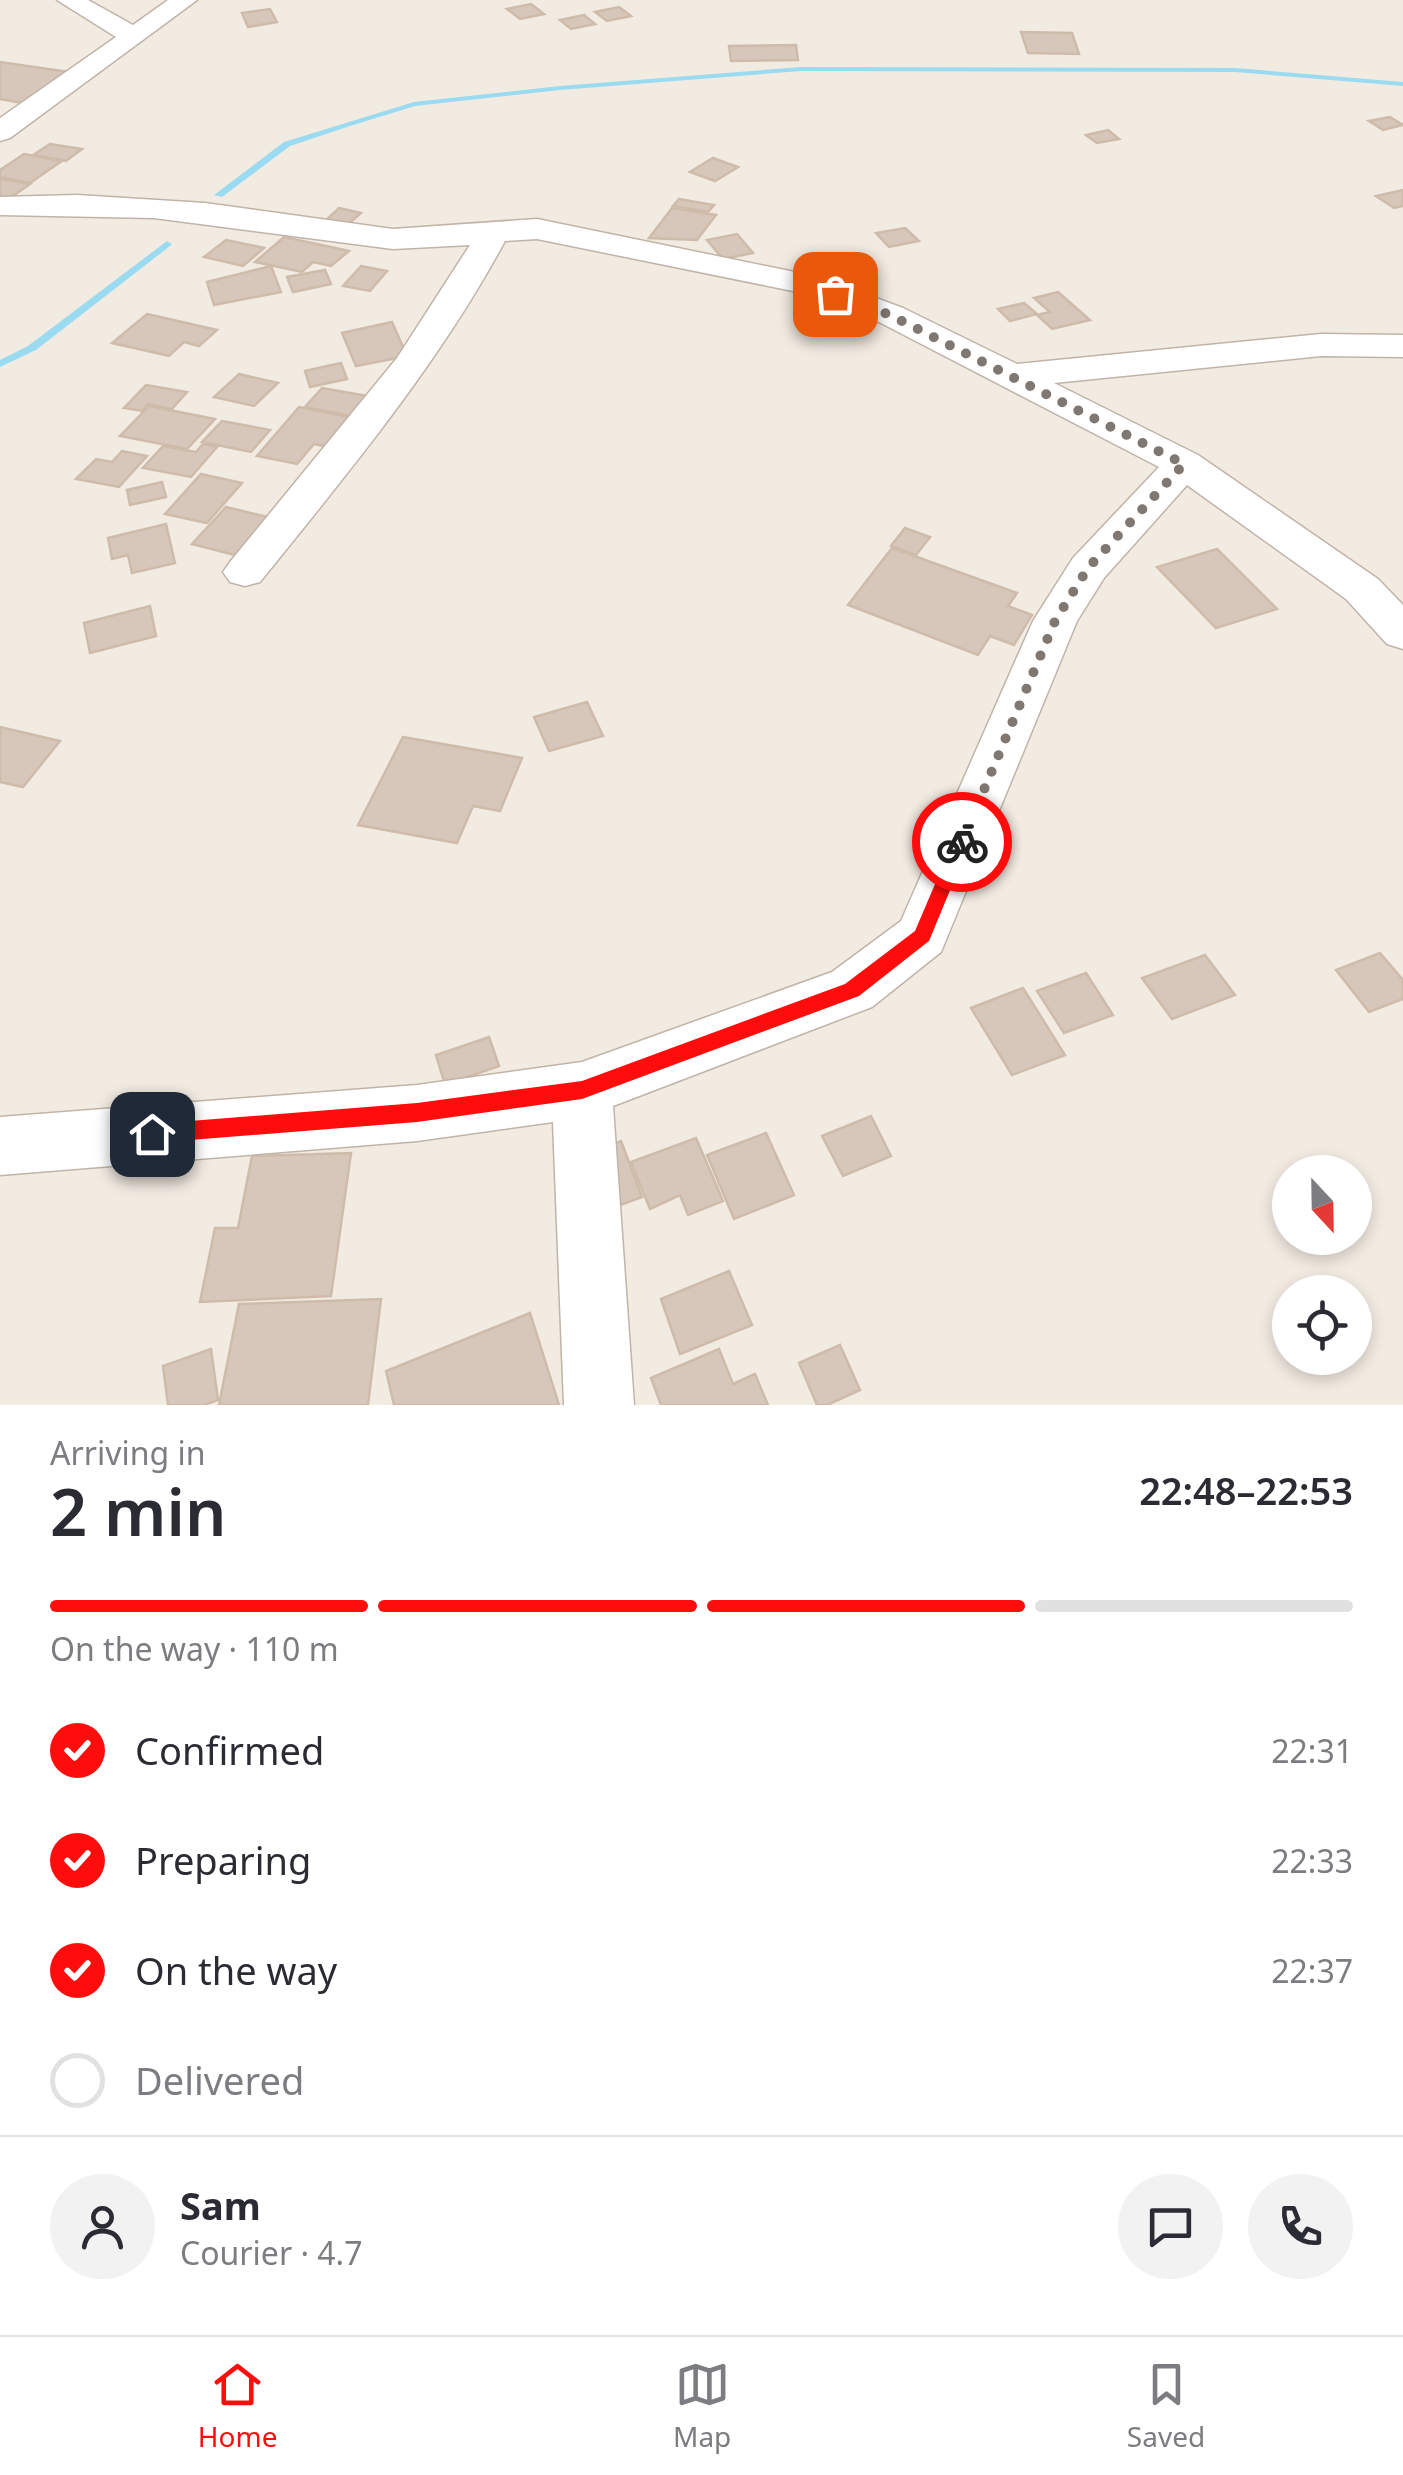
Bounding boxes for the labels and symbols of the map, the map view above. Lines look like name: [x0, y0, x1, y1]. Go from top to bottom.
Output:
pin: [793, 252, 878, 337]
courier: [912, 792, 1012, 892]
pin: [110, 1092, 195, 1177]
north arrow: [1272, 1155, 1372, 1255]

